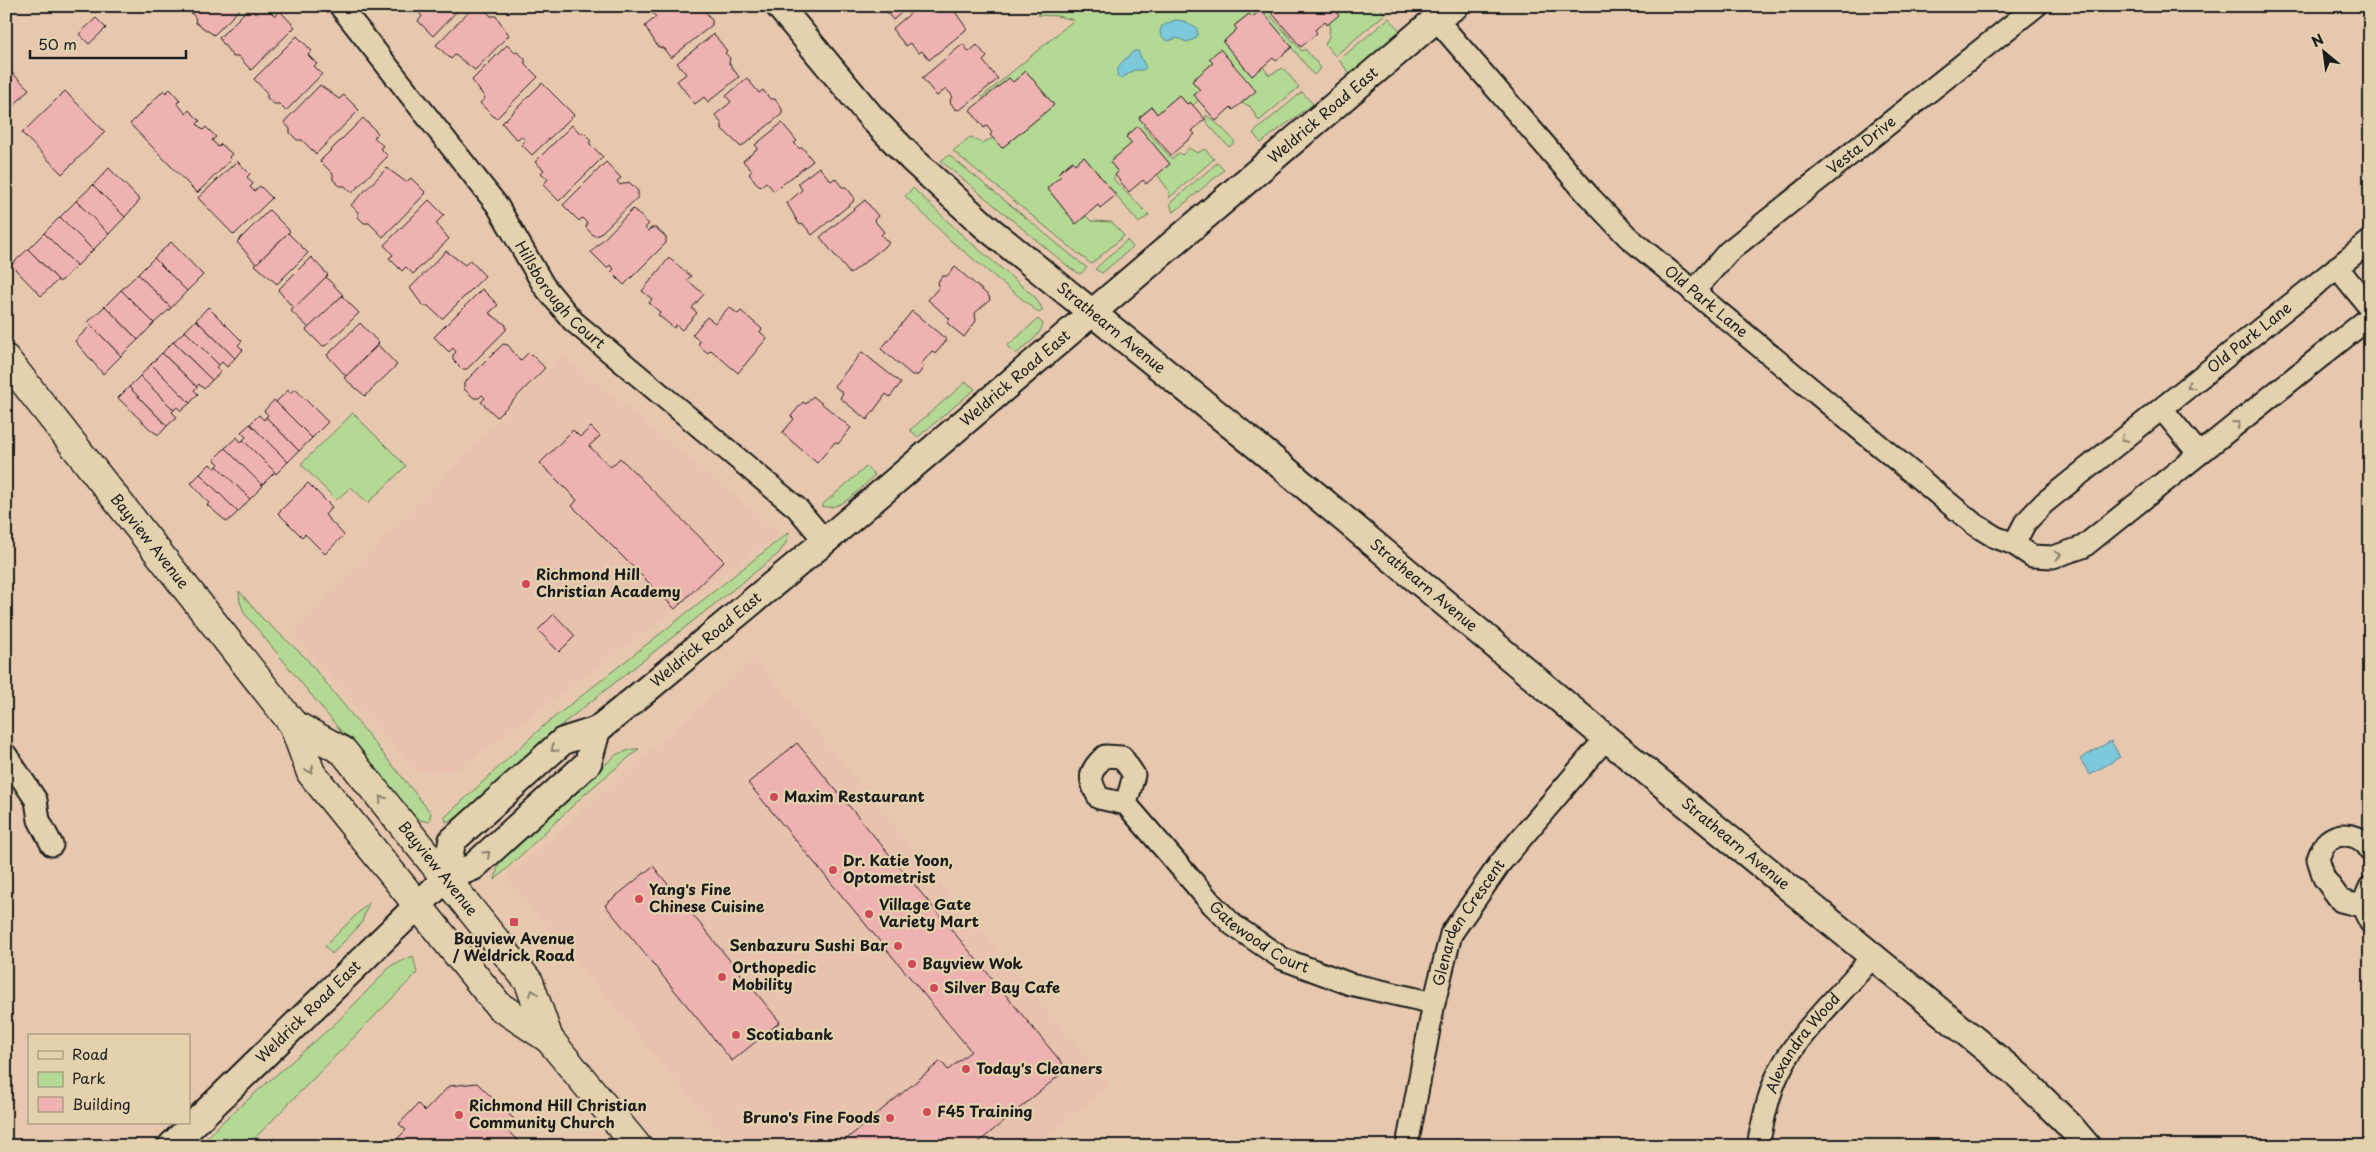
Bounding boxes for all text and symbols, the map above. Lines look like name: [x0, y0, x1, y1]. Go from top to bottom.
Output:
scale bar: [30, 28, 186, 60]
north arrow: [2298, 28, 2348, 78]
text: N: [2308, 28, 2327, 52]
text: 50 m: [38, 32, 77, 55]
street label: Weldrick Road East: [1262, 60, 1382, 168]
street label: Vesta Drive: [1821, 109, 1900, 179]
street label: Hillsborough Court: [510, 236, 611, 353]
street label: Old Park Lane: [1660, 259, 1754, 342]
street label: Strathearn Avenue: [1052, 276, 1171, 378]
street label: Old Park Lane: [2201, 295, 2296, 378]
street label: Weldrick Road East: [954, 324, 1075, 431]
one-way arrow: [2187, 380, 2196, 388]
one-way arrow: [2231, 421, 2240, 429]
one-way arrow: [2121, 434, 2130, 442]
street label: Bayview Avenue: [106, 488, 195, 593]
street label: Strathearn Avenue: [1366, 532, 1484, 636]
one-way arrow: [2054, 550, 2063, 561]
place label: Richmond Hill Christian Academy: [536, 562, 681, 602]
marker: Richmond Hill Christian Academy: [520, 578, 532, 590]
street label: Weldrick Road East: [644, 586, 766, 692]
one-way arrow: [550, 744, 559, 753]
one-way arrow: [304, 764, 314, 773]
place label: Maxim Restaurant: [784, 784, 925, 807]
marker: Maxim Restaurant: [768, 791, 780, 803]
street label: Strathearn Avenue: [1677, 791, 1796, 894]
one-way arrow: [379, 796, 387, 805]
street label: Bayview Avenue: [394, 815, 484, 920]
place label: Dr. Katie Yoon, Optometrist: [843, 848, 953, 888]
one-way arrow: [482, 851, 491, 860]
street label: Glenarden Crescent: [1426, 854, 1510, 988]
marker: Dr. Katie Yoon, Optometrist: [827, 864, 839, 876]
place label: Yang's Fine Chinese Cuisine: [649, 877, 765, 917]
place label: Village Gate Variety Mart: [879, 892, 979, 932]
marker: Yang's Fine Chinese Cuisine: [633, 893, 645, 905]
street label: Gatewood Court: [1205, 895, 1313, 978]
marker: Village Gate Variety Mart: [863, 908, 875, 920]
marker: Bayview Avenue / Weldrick Road: [508, 916, 520, 928]
place label: Bayview Avenue / Weldrick Road: [452, 926, 575, 966]
place label: Senbazuru Sushi Bar: [729, 933, 888, 956]
marker: Senbazuru Sushi Bar: [892, 940, 904, 952]
place label: Bayview Wok: [922, 951, 1024, 974]
street label: Weldrick Road East: [250, 954, 365, 1068]
place label: Orthopedic Mobility: [732, 955, 816, 995]
marker: Bayview Wok: [906, 958, 918, 970]
marker: Orthopedic Mobility: [716, 971, 728, 983]
place label: Silver Bay Cafe: [944, 975, 1060, 998]
marker: Silver Bay Cafe: [928, 982, 940, 994]
street label: Alexandra Wood: [1758, 987, 1845, 1096]
one-way arrow: [529, 989, 539, 998]
place label: Scotiabank: [746, 1022, 833, 1045]
marker: Scotiabank: [730, 1029, 742, 1041]
legend: [28, 1034, 190, 1124]
text: Road: [72, 1042, 108, 1065]
place label: Today's Cleaners: [976, 1056, 1102, 1079]
marker: Today's Cleaners: [960, 1063, 972, 1075]
text: Park: [72, 1066, 106, 1089]
text: Building: [72, 1092, 131, 1115]
place label: Richmond Hill Christian Community Church: [469, 1093, 647, 1133]
place label: F45 Training: [937, 1099, 1032, 1122]
place label: Bruno's Fine Foods: [742, 1105, 880, 1128]
marker: F45 Training: [921, 1106, 933, 1118]
marker: Richmond Hill Christian Community Church: [453, 1109, 465, 1121]
marker: Bruno's Fine Foods: [884, 1112, 896, 1124]

